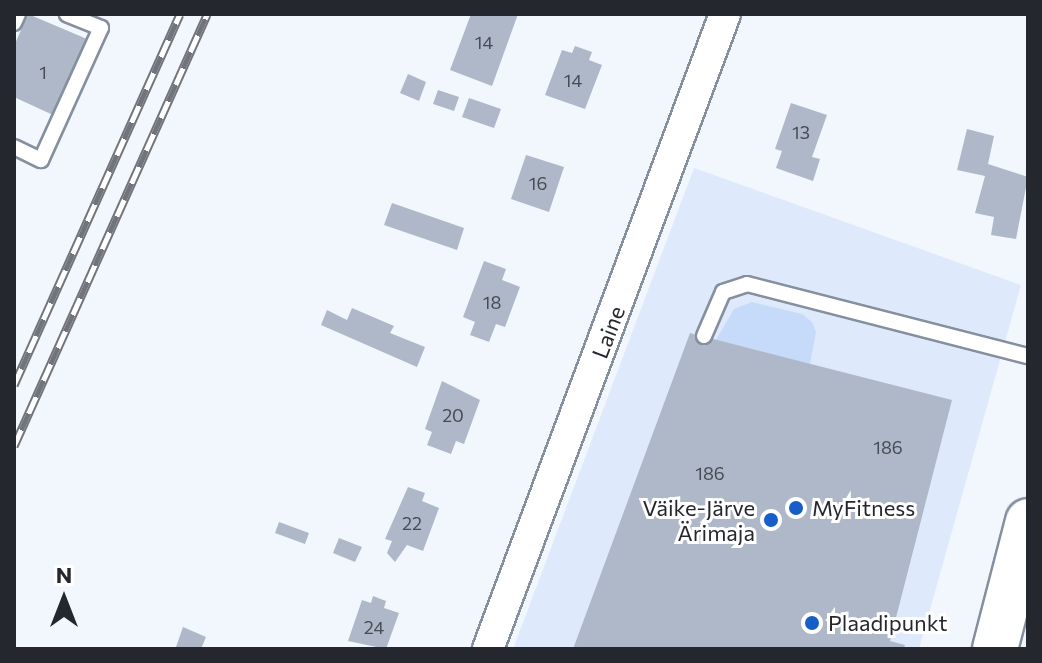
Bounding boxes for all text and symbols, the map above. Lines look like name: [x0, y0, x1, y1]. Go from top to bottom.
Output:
house number: 14: [475, 31, 493, 53]
house number: 1: [39, 61, 47, 83]
house number: 14: [564, 69, 582, 91]
house number: 13: [792, 121, 810, 143]
house number: 16: [529, 172, 547, 194]
house number: 18: [483, 291, 501, 313]
street label: Laine: [586, 302, 630, 362]
house number: 20: [442, 404, 464, 426]
house number: 186: [873, 436, 903, 458]
house number: 186: [695, 462, 725, 484]
place label: Väike-Järve Ärimaja: [643, 494, 755, 546]
place label: MyFitness: [812, 495, 915, 521]
marker: MyFitness: [787, 499, 805, 517]
marker: Väike-Järve Ärimaja: [762, 511, 780, 529]
house number: 22: [402, 512, 422, 534]
north arrow: [24, 559, 104, 639]
text: N: [56, 561, 72, 588]
place label: Plaadipunkt: [828, 610, 948, 636]
marker: Plaadipunkt: [803, 614, 821, 632]
house number: 24: [364, 616, 384, 638]

